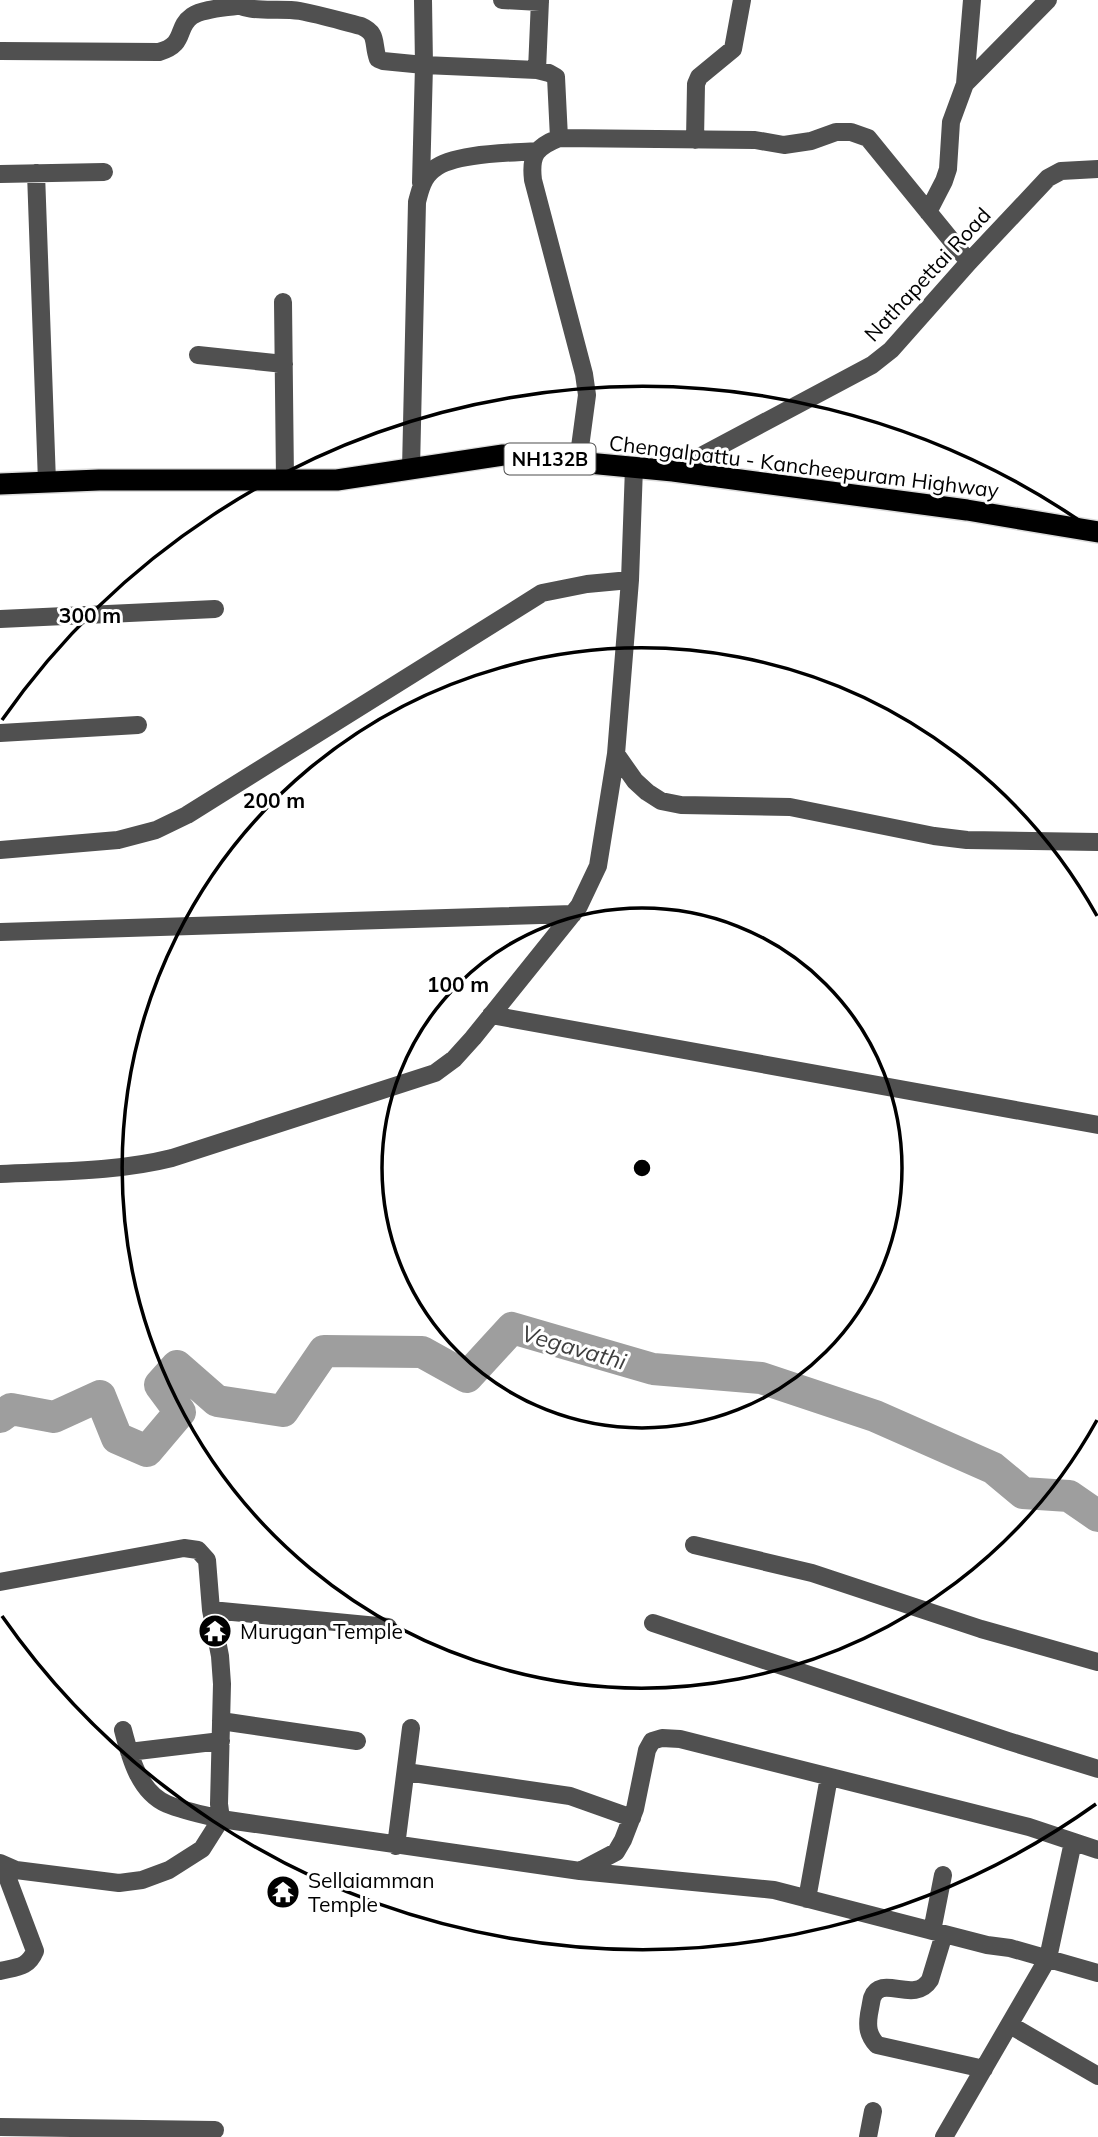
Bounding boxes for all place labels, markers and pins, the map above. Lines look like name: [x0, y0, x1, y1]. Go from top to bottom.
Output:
centre of rings: [630, 1156, 654, 1180]
temple icon: Murugan Temple: [196, 1612, 234, 1650]
place label: Murugan Temple: [240, 1618, 403, 1644]
place label: Sellaiamman Temple: [308, 1867, 434, 1917]
temple icon: Sellaiamman Temple: [264, 1873, 302, 1911]

